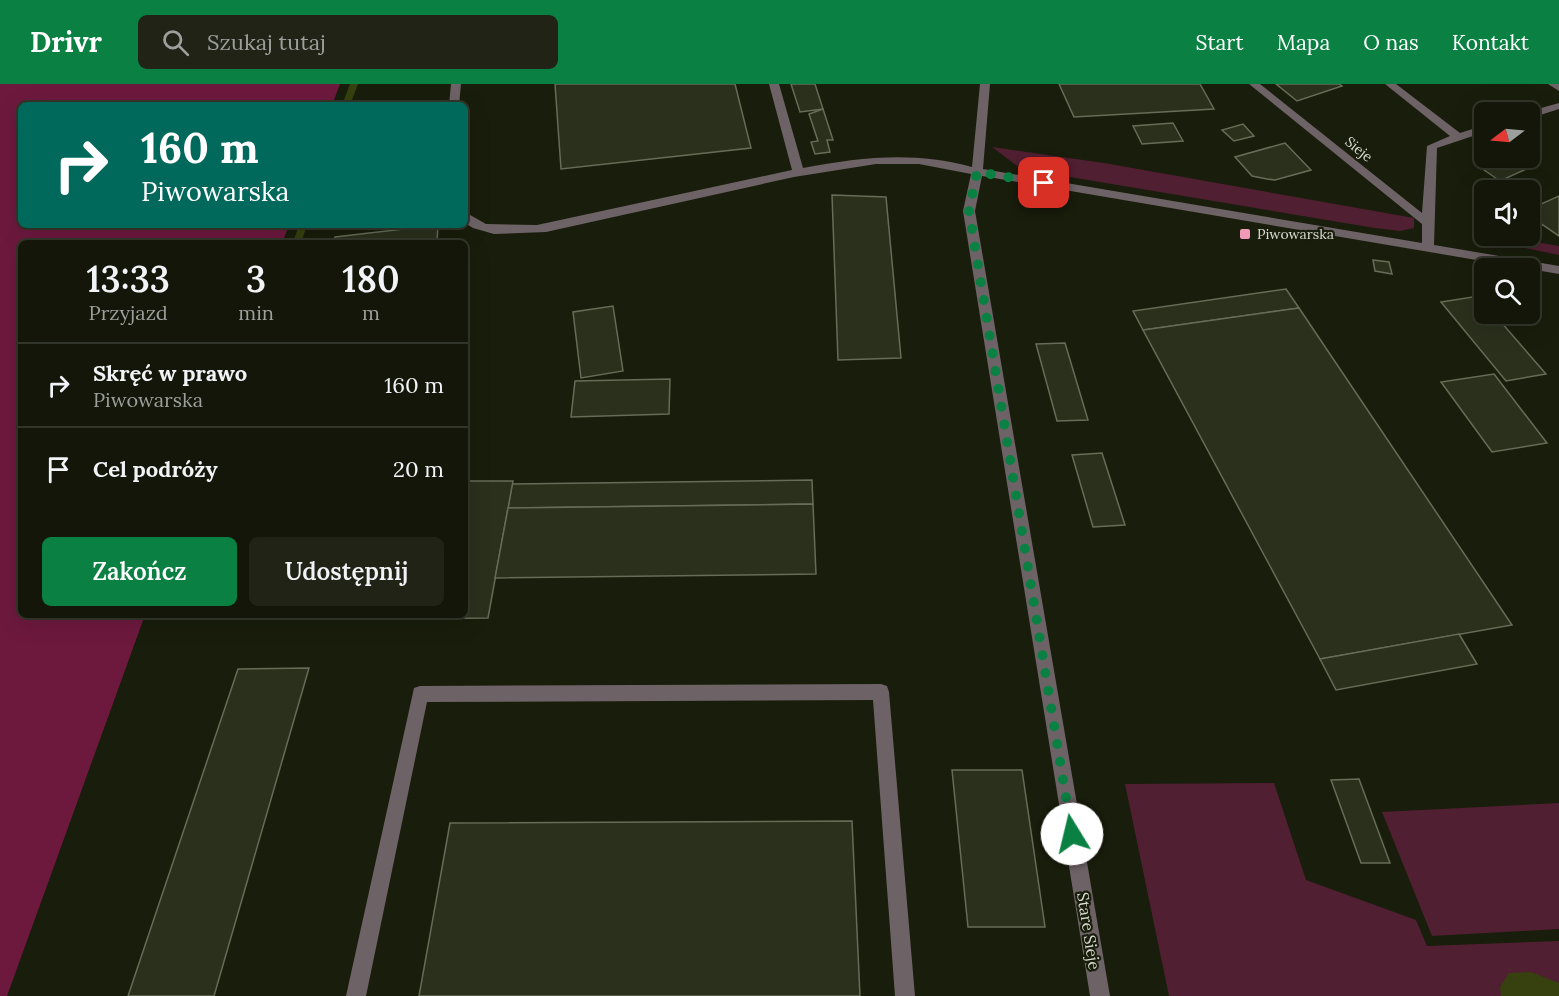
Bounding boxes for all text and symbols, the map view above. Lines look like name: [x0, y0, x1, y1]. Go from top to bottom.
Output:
search box: [138, 15, 558, 69]
text: Drivr: [30, 24, 102, 60]
icon: search: [159, 26, 192, 59]
text: Szukaj tutaj: [207, 28, 326, 56]
text: Start: [1196, 29, 1244, 56]
text: Mapa: [1277, 29, 1330, 56]
text: O nas: [1363, 29, 1419, 56]
text: Kontakt: [1452, 29, 1529, 56]
north arrow: [1474, 102, 1540, 168]
map controls: [1474, 102, 1540, 324]
text: 160 m: [141, 121, 259, 175]
icon: right: [42, 126, 120, 204]
street label: Sieje: [1341, 132, 1377, 166]
pin: [1018, 157, 1069, 208]
icon: arrive: [1027, 166, 1060, 199]
text: Piwowarska: [141, 174, 290, 208]
button: sound: [1474, 180, 1540, 246]
place label: Piwowarska: [1257, 225, 1334, 243]
marker: Piwowarska: [1238, 227, 1252, 241]
text: 13:33: [86, 256, 170, 302]
text: 3: [246, 256, 266, 302]
text: 180: [342, 256, 400, 302]
button: search: [1474, 258, 1540, 324]
text: Przyjazd: [89, 300, 168, 325]
text: min: [238, 300, 274, 325]
text: m: [362, 300, 380, 325]
text: Skręć w prawo: [93, 359, 247, 387]
icon: right: [42, 369, 75, 402]
text: 160 m: [384, 371, 444, 399]
text: Piwowarska: [93, 387, 203, 412]
icon: arrive: [42, 453, 75, 486]
text: Cel podróży: [93, 455, 218, 483]
text: 20 m: [393, 455, 444, 483]
button: Zakończ: [42, 537, 237, 606]
button: Udostępnij: [249, 537, 444, 606]
position arrow: [1040, 802, 1104, 866]
street label: Stare Sieje: [1073, 891, 1105, 971]

